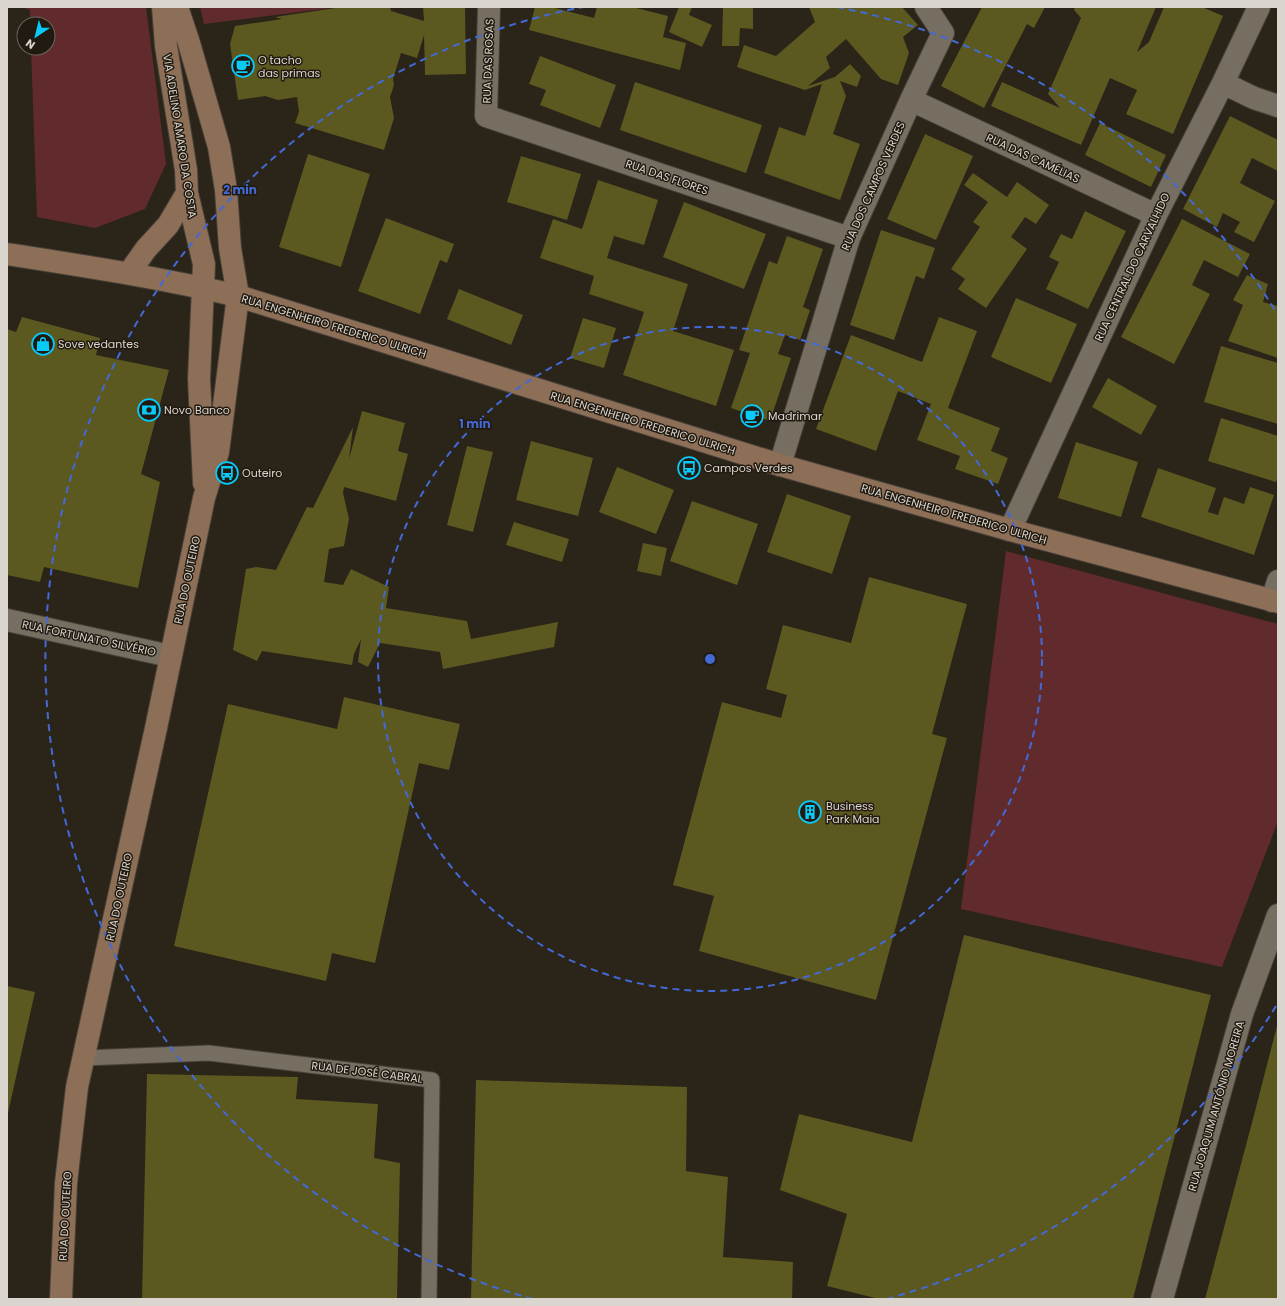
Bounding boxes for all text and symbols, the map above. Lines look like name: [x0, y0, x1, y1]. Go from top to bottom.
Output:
north arrow: [16, 16, 56, 56]
street label: RUA DAS ROSAS: [479, 18, 497, 104]
text: N: [22, 35, 38, 53]
place label: O tacho das primas: [258, 52, 321, 81]
street label: VIA ADELINO AMARO DA COSTA: [159, 53, 201, 220]
cafe icon: O tacho das primas: [230, 53, 256, 79]
street label: RUA DOS CAMPOS VERDES: [837, 119, 909, 253]
street label: RUA DAS CAMÉLIAS: [984, 129, 1082, 187]
street label: RUA DAS FLORES: [623, 155, 711, 199]
text: 2 min: [223, 181, 257, 198]
street label: RUA CENTRAL DO CARVALHIDO: [1090, 190, 1174, 344]
street label: RUA ENGENHEIRO FREDERICO ULRICH: [240, 290, 428, 362]
shop icon: Sove vedantes: [30, 331, 56, 357]
place label: Sove vedantes: [58, 336, 139, 352]
street label: RUA ENGENHEIRO FREDERICO ULRICH: [549, 387, 737, 459]
bank icon: Novo Banco: [136, 397, 162, 423]
place label: Novo Banco: [164, 402, 230, 418]
cafe icon: Madrimar: [739, 403, 765, 429]
place label: Madrimar: [768, 408, 822, 424]
text: 1 min: [459, 415, 491, 432]
bus stop icon: Campos Verdes: [676, 455, 702, 481]
bus stop icon: Outeiro: [214, 460, 240, 486]
place label: Campos Verdes: [704, 460, 793, 476]
place label: Outeiro: [242, 465, 282, 481]
street label: RUA ENGENHEIRO FREDERICO ULRICH: [859, 480, 1049, 548]
street label: RUA DO OUTEIRO: [170, 534, 204, 625]
street label: RUA FORTUNATO SILVÉRIO: [21, 616, 158, 660]
centre of rings: [703, 652, 717, 666]
place label: Business Park Maia: [826, 798, 880, 827]
building icon: Business Park Maia: [797, 799, 823, 825]
street label: RUA DO OUTEIRO: [102, 851, 136, 942]
street label: RUA JOAQUIM ANTÓNIO MOREIRA: [1184, 1018, 1248, 1193]
street label: RUA DE JOSÉ CABRAL: [311, 1057, 424, 1087]
street label: RUA DO OUTEIRO: [55, 1171, 75, 1261]

